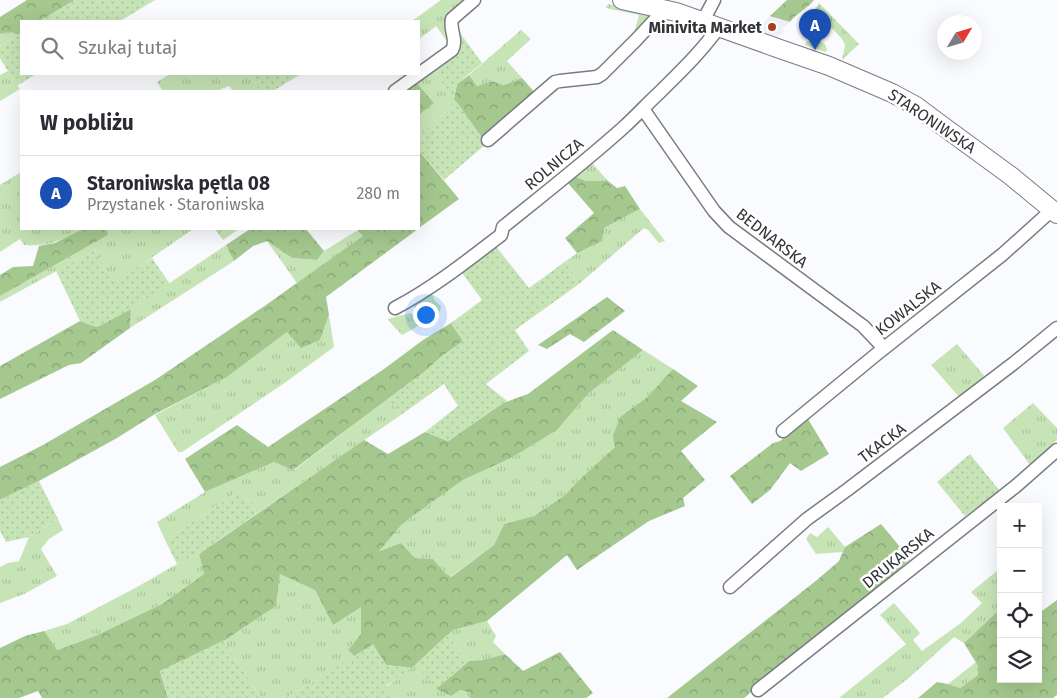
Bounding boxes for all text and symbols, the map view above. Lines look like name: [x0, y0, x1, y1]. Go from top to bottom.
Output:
pin: A: [799, 9, 831, 50]
north arrow: [937, 15, 982, 60]
place label: Minivita Market: [649, 18, 763, 37]
search box: [20, 20, 420, 75]
marker: Minivita Market: [766, 21, 778, 33]
icon: search: [38, 34, 66, 62]
text: Szukaj tutaj: [78, 36, 177, 59]
street label: STARONIWSKA: [885, 85, 980, 158]
text: W pobliżu: [40, 110, 134, 136]
street label: ROLNICZA: [521, 134, 588, 194]
text: Staroniwska pętla 08: [87, 172, 270, 195]
text: A: [51, 184, 61, 203]
text: 280 m: [356, 184, 400, 203]
text: Przystanek · Staroniwska: [87, 195, 265, 214]
street label: BEDNARSKA: [732, 204, 812, 272]
street label: KOWALSKA: [872, 276, 945, 339]
your location: [413, 302, 439, 328]
street label: TKACKA: [855, 419, 910, 467]
map controls: [997, 503, 1042, 683]
button: +: [997, 503, 1042, 548]
street label: DRUKARSKA: [859, 523, 938, 592]
button: −: [997, 548, 1042, 593]
button: locate: [997, 593, 1042, 638]
button: layers: [997, 638, 1042, 683]

